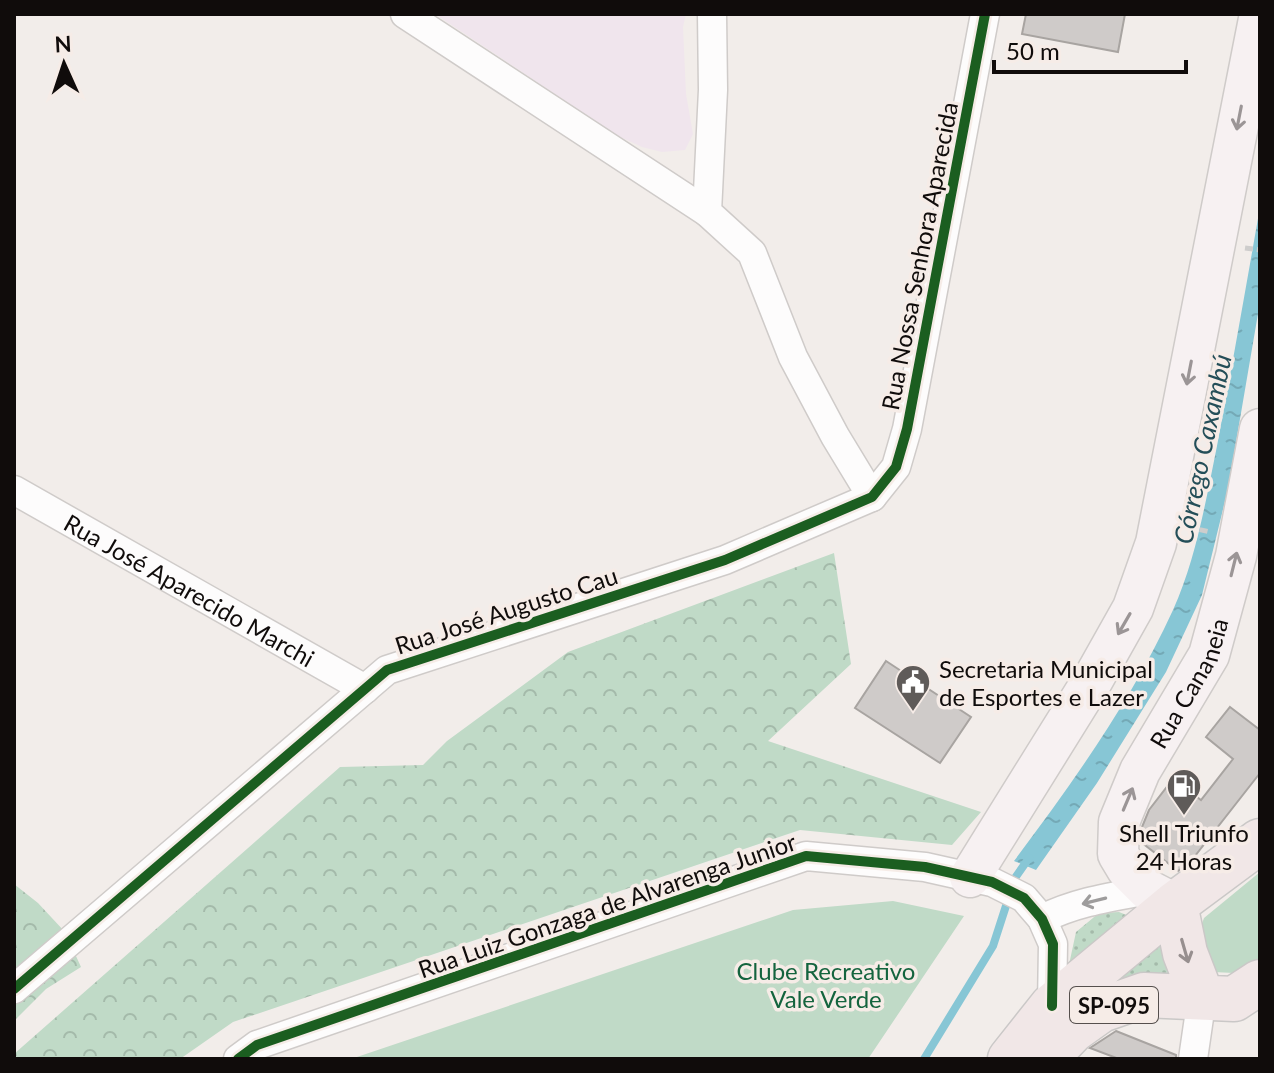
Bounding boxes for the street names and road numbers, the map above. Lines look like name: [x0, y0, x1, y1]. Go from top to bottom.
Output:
street label: Rua Nossa Senhora Aparecida: [875, 99, 963, 413]
street label: Rua José Aparecido Marchi: [60, 507, 320, 672]
street label: Rua José Augusto Cau: [391, 560, 621, 660]
street label: Rua Cananeia: [1143, 615, 1233, 753]
street label: Rua Luiz Gonzaga de Alvarenga Junior: [414, 826, 800, 983]
road number: SP-095: [1070, 987, 1158, 1023]

